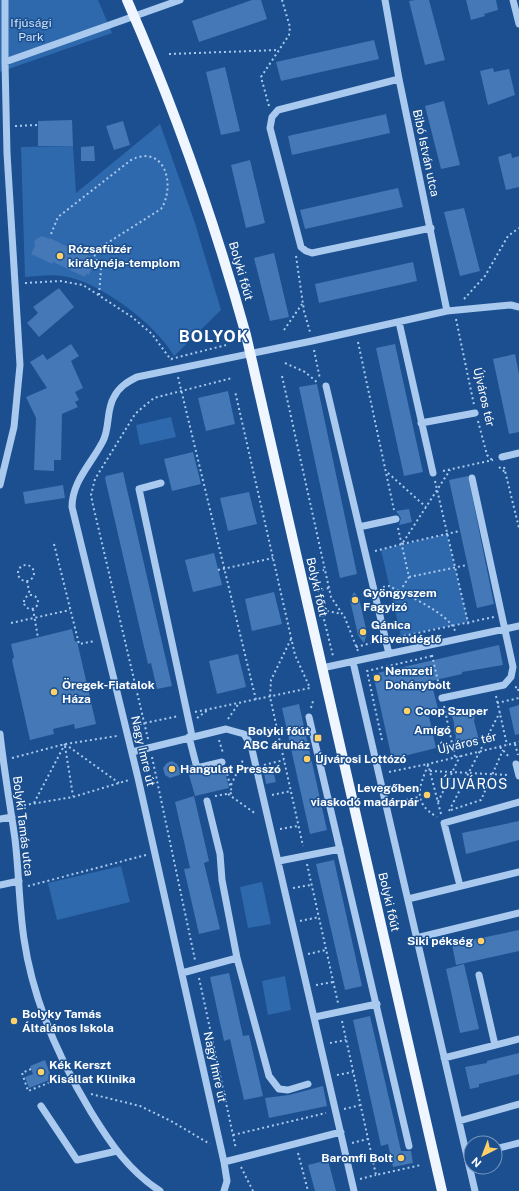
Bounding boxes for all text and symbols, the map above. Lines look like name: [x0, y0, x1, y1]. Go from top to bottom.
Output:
park label: Ifjúsági Park: [10, 16, 52, 44]
street label: Bibó István utca: [410, 108, 442, 198]
street label: Bolyki főút: [226, 240, 256, 302]
place label: Rózsafüzér királynéja-templom: [68, 242, 180, 270]
marker: Rózsafüzér királynéja-templom: [55, 251, 65, 261]
district label: BOLYOK: [179, 327, 249, 346]
street label: Újváros tér: [470, 366, 498, 428]
street label: Bolyki főút: [303, 556, 331, 618]
place label: Gyöngyszem Fagyizó: [363, 586, 437, 614]
marker: Gyöngyszem Fagyizó: [350, 595, 360, 605]
place label: Gánica Kisvendéglő: [371, 618, 442, 646]
marker: Gánica Kisvendéglő: [358, 627, 368, 637]
place label: Nemzeti Dohánybolt: [385, 664, 451, 692]
marker: Nemzeti Dohánybolt: [372, 673, 382, 683]
place label: Öregek-Fiatalok Háza: [62, 677, 155, 706]
marker: Öregek-Fiatalok Háza: [49, 687, 59, 697]
place label: Coop Szuper: [415, 704, 488, 718]
marker: Coop Szuper: [402, 706, 412, 716]
street label: Nagy Imre út: [128, 714, 158, 788]
place label: Amígó: [414, 723, 451, 737]
place label: Bolyki főút ABC áruház: [243, 724, 310, 752]
marker: Amígó: [454, 725, 464, 735]
street label: Újváros tér: [436, 729, 498, 757]
marker: Bolyki főút ABC áruház: [313, 733, 323, 743]
place label: Újvárosi Lottózó: [315, 752, 407, 766]
marker: Újvárosi Lottózó: [302, 754, 312, 764]
place label: Hangulat Presszó: [180, 762, 281, 776]
marker: Hangulat Presszó: [167, 764, 177, 774]
district label: ÚJVÁROS: [440, 774, 508, 792]
street label: Bolyki Tamás utca: [10, 775, 36, 877]
place label: Levegőben viaskodó madárpár: [311, 781, 419, 809]
marker: Levegőben viaskodó madárpár: [422, 790, 432, 800]
street label: Bolyki főút: [375, 871, 403, 933]
place label: Siki pékség: [407, 934, 473, 948]
marker: Siki pékség: [476, 936, 486, 946]
place label: Bolyky Tamás Általános Iskola: [22, 1007, 114, 1035]
marker: Bolyky Tamás Általános Iskola: [9, 1016, 19, 1026]
street label: Nagy Imre út: [201, 1030, 229, 1104]
place label: Kék Kerszt Kisállat Klinika: [49, 1058, 136, 1086]
marker: Kék Kerszt Kisállat Klinika: [36, 1067, 46, 1077]
north arrow: [463, 1135, 503, 1175]
place label: Baromfi Bolt: [321, 1151, 393, 1165]
marker: Baromfi Bolt: [396, 1153, 406, 1163]
text: N: [469, 1155, 484, 1170]

